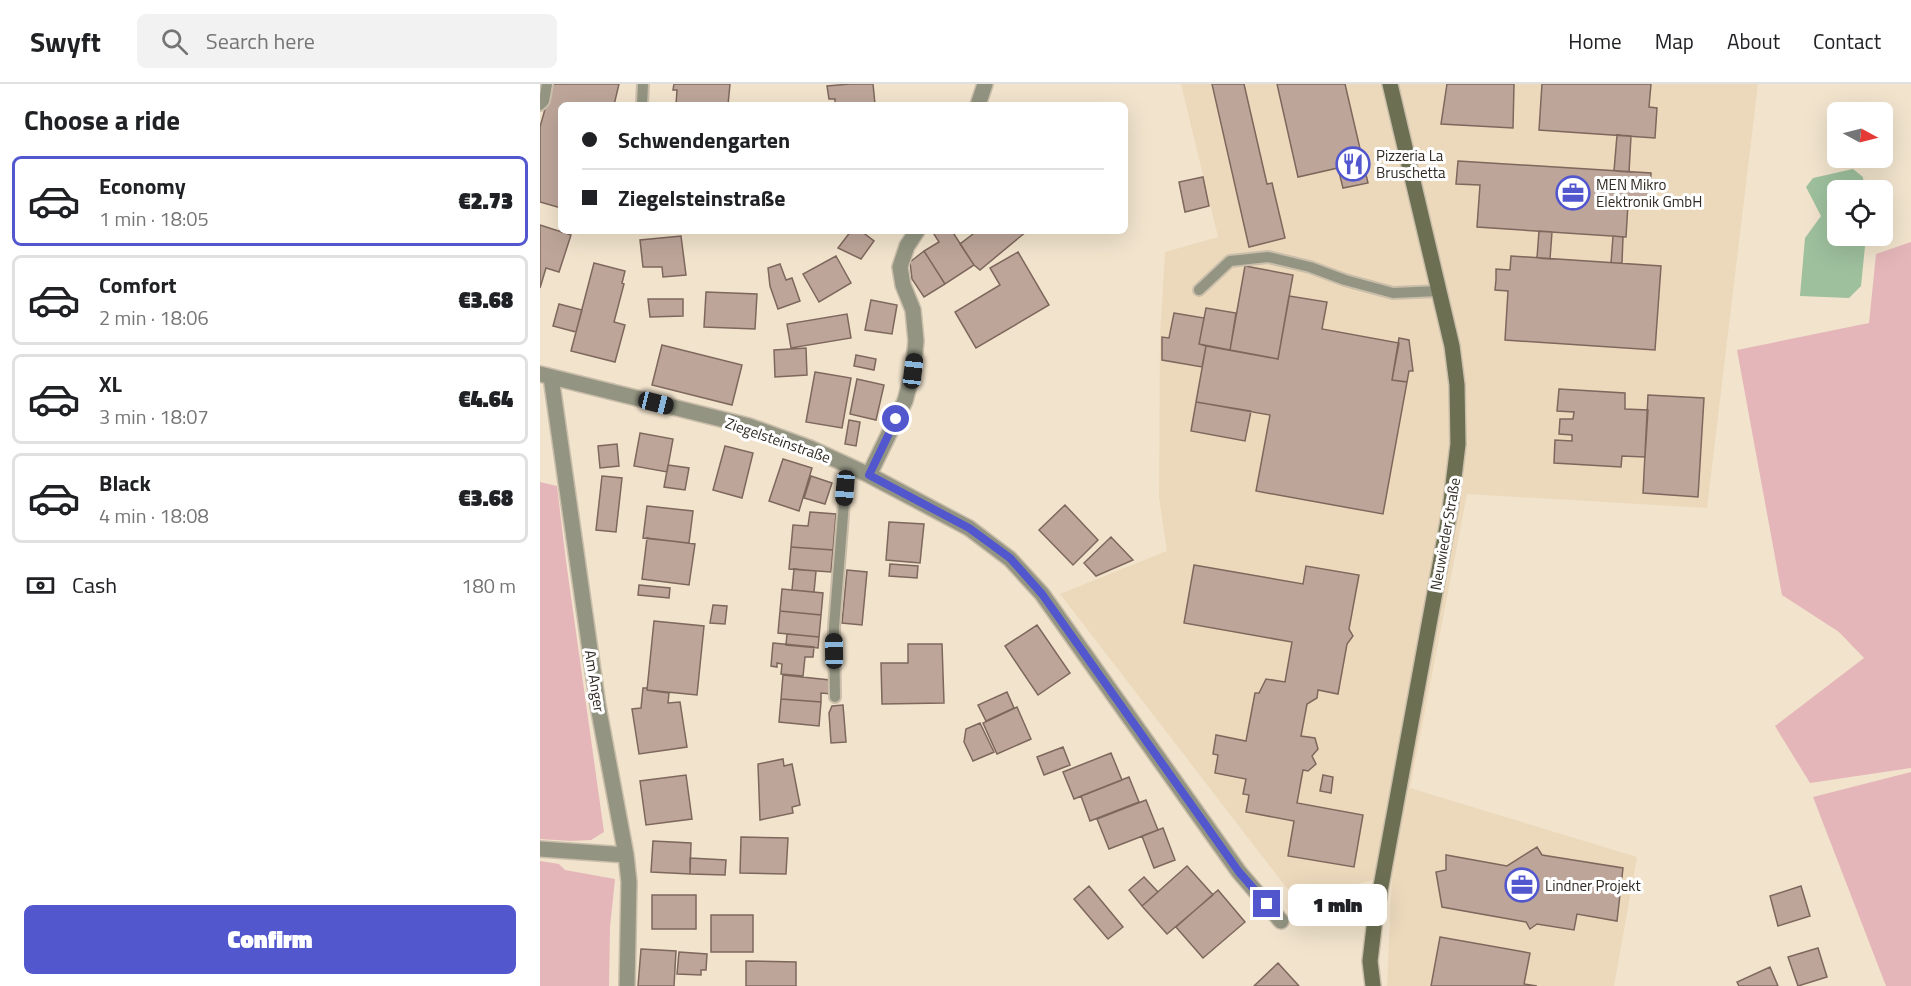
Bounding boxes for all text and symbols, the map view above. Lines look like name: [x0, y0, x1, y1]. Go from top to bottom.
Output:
search box: [137, 14, 557, 68]
text: Swyft: [30, 20, 101, 63]
text: Search here: [206, 24, 315, 58]
icon: search: [158, 25, 191, 58]
text: Home: [1568, 25, 1622, 57]
text: Map: [1655, 25, 1694, 57]
text: About: [1727, 25, 1780, 57]
text: Contact: [1813, 25, 1881, 57]
text: Choose a ride: [24, 99, 180, 140]
north arrow: [1827, 102, 1893, 168]
map controls: [1827, 102, 1893, 246]
text: Schwendengarten: [618, 123, 790, 157]
place label: Pizzeria La Bruschetta: [1376, 144, 1446, 184]
restaurant icon: Pizzeria La Bruschetta: [1335, 146, 1371, 182]
text: Economy: [99, 169, 186, 203]
place label: MEN Mikro Elektronik GmbH: [1596, 173, 1702, 213]
icon: car: [27, 174, 81, 228]
office icon: MEN Mikro Elektronik GmbH: [1555, 175, 1591, 211]
button: locate: [1827, 180, 1893, 246]
text: Ziegelsteinstraße: [618, 181, 785, 215]
text: €2.73: [458, 184, 513, 218]
text: 1 min · 18:05: [99, 203, 209, 234]
text: Comfort: [99, 268, 177, 302]
icon: car: [27, 273, 81, 327]
text: €3.68: [458, 283, 513, 317]
text: 2 min · 18:06: [99, 302, 209, 333]
car: [902, 352, 924, 390]
text: XL: [99, 367, 122, 401]
icon: car: [27, 372, 81, 426]
text: €4.64: [458, 382, 513, 416]
car: [636, 390, 676, 416]
text: 3 min · 18:07: [99, 401, 209, 432]
route start: [882, 405, 909, 432]
street label: Ziegelsteinstraße: [722, 411, 834, 469]
text: Black: [99, 466, 151, 500]
car: [834, 469, 856, 507]
icon: car: [27, 471, 81, 525]
street label: Neuwieder Straße: [1424, 476, 1466, 592]
text: €3.68: [458, 481, 513, 515]
text: 4 min · 18:08: [99, 500, 209, 531]
text: Cash: [72, 568, 117, 602]
icon: cash: [24, 569, 57, 602]
text: 180 m: [461, 570, 516, 601]
car: [825, 633, 843, 669]
street label: Am Anger: [579, 648, 611, 714]
office icon: Lindner Projekt: [1504, 867, 1540, 903]
place label: Lindner Projekt: [1545, 874, 1641, 897]
callout: 1 min: [1288, 883, 1387, 925]
text: 1 min: [1313, 889, 1362, 920]
route end: [1253, 890, 1280, 917]
button: Confirm: [24, 905, 516, 974]

